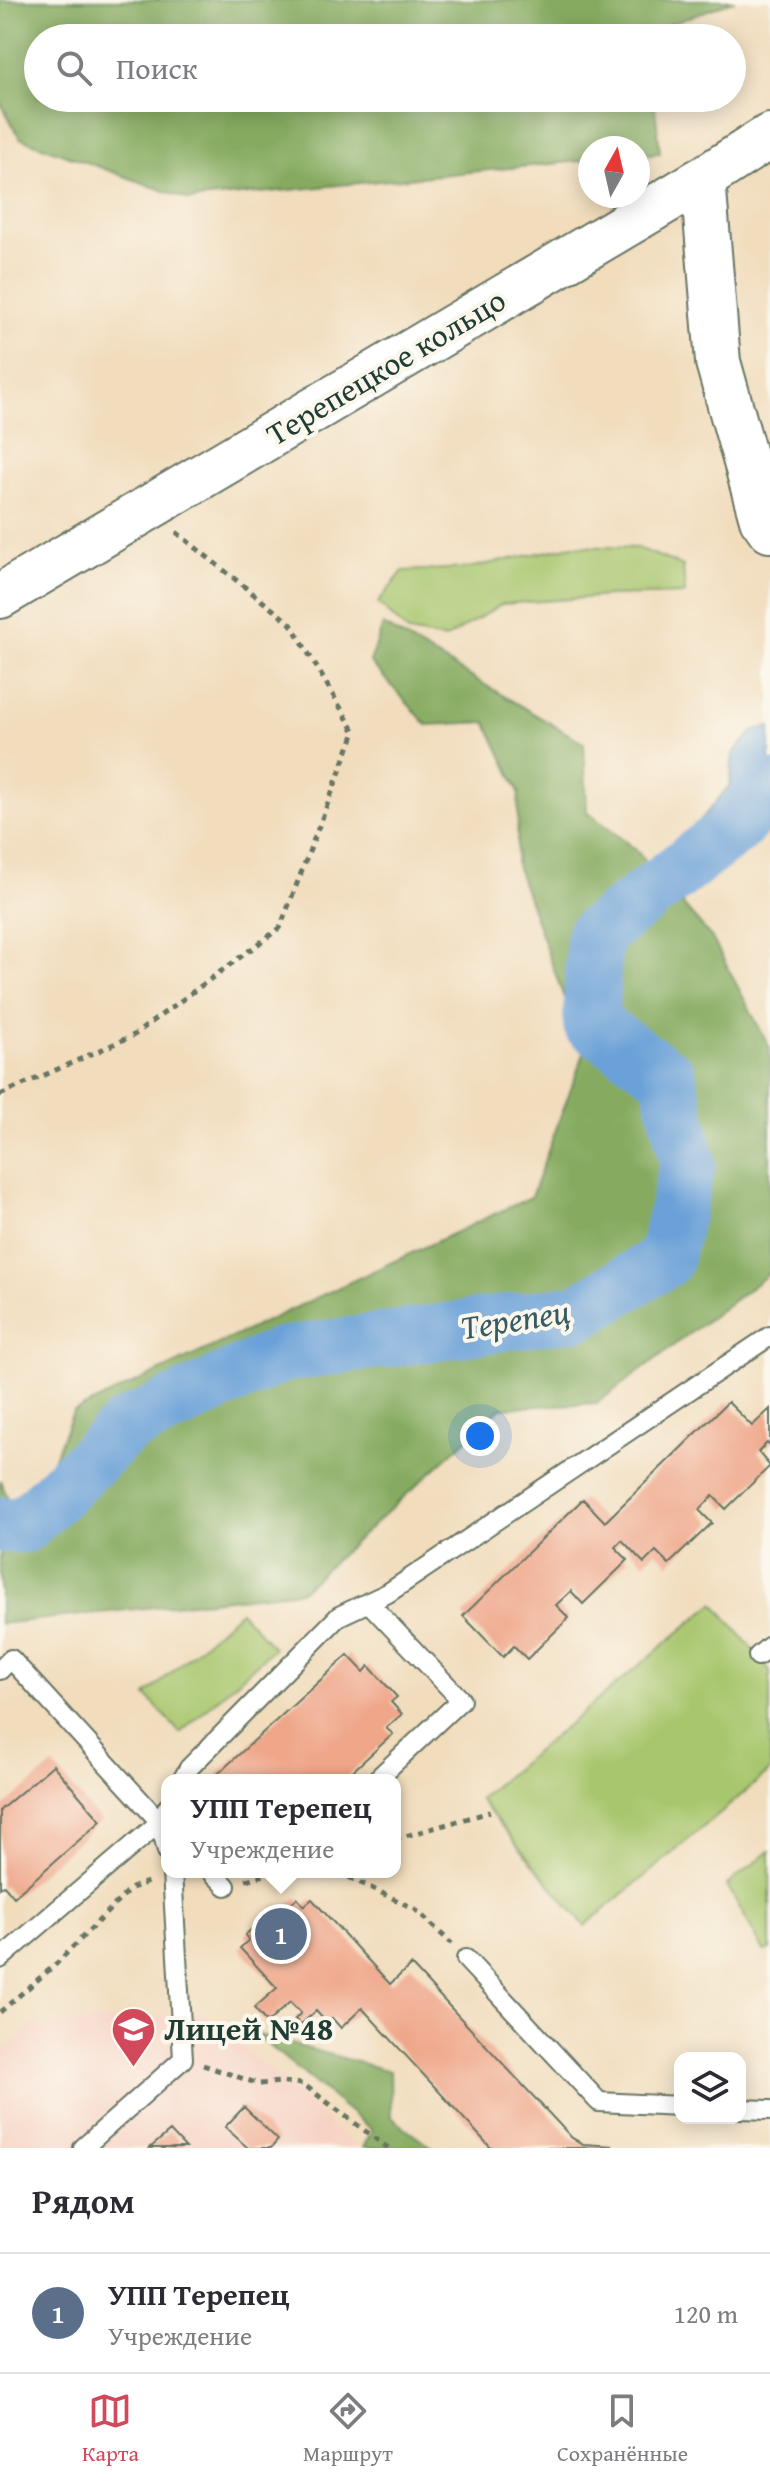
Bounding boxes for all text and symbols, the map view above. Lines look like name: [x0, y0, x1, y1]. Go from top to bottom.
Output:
search box: [24, 24, 746, 112]
icon: search: [52, 46, 96, 90]
text: Поиск: [116, 46, 198, 90]
north arrow: [578, 136, 650, 208]
street label: Терепецкое кольцо: [257, 276, 514, 457]
water label: Терепец: [457, 1286, 573, 1351]
your location: [460, 1416, 500, 1456]
popup: [161, 1774, 401, 1878]
text: УПП Терепец: [190, 1785, 372, 1829]
text: Учреждение: [190, 1829, 334, 1868]
pin: 1: [255, 1904, 307, 1964]
school or university icon: Лицей №48: [109, 2005, 157, 2068]
place label: Лицей №48: [164, 2005, 333, 2052]
map controls: [674, 2052, 746, 2124]
button: layers: [674, 2052, 746, 2124]
text: Рядом: [32, 2176, 135, 2225]
text: УПП Терепец: [108, 2272, 289, 2316]
text: 1: [51, 2294, 65, 2333]
text: 120 m: [673, 2294, 738, 2333]
text: Учреждение: [108, 2316, 252, 2355]
tab: Карта: [82, 2389, 139, 2469]
tab: Маршрут: [303, 2389, 393, 2469]
tab: Сохранённые: [557, 2389, 688, 2469]

